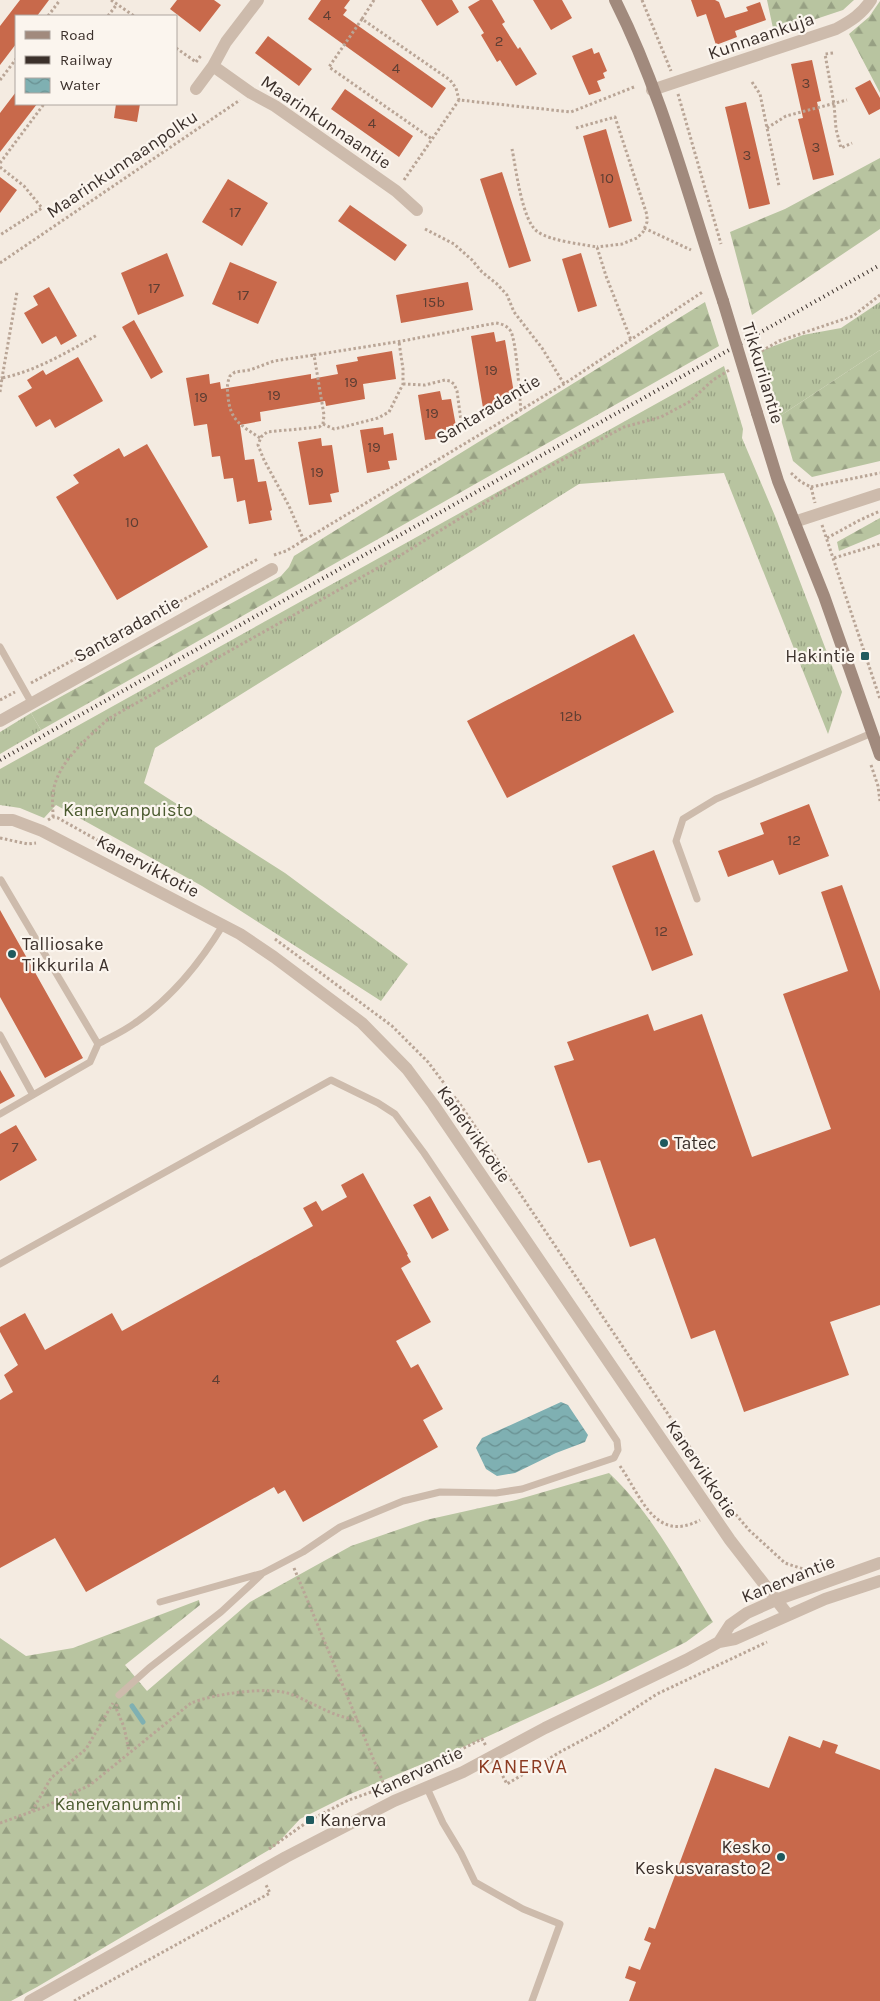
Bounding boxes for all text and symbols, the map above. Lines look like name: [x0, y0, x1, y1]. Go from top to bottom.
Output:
house number: 4: [323, 6, 332, 24]
street label: Kunnaankuja: [705, 8, 817, 64]
legend: [15, 15, 178, 105]
text: Road: [60, 26, 95, 44]
house number: 2: [495, 32, 503, 50]
text: Railway: [60, 51, 112, 69]
house number: 4: [392, 59, 401, 77]
street label: Maarinkunnaantie: [257, 70, 395, 174]
house number: 3: [802, 74, 810, 92]
text: Water: [60, 76, 101, 94]
street label: Maarinkunnaanpolku: [42, 105, 202, 223]
house number: 4: [368, 114, 377, 132]
house number: 3: [812, 138, 820, 156]
house number: 3: [743, 146, 751, 164]
house number: 10: [600, 169, 614, 187]
house number: 17: [229, 203, 241, 221]
house number: 17: [148, 279, 160, 297]
house number: 17: [237, 286, 249, 304]
house number: 15b: [423, 293, 445, 311]
street label: Tikkurilantie: [737, 320, 789, 426]
house number: 19: [484, 361, 498, 379]
street label: Santaradantie: [432, 369, 544, 449]
house number: 19: [344, 373, 358, 391]
house number: 19: [267, 386, 281, 404]
house number: 19: [194, 388, 208, 406]
house number: 19: [425, 404, 439, 422]
house number: 19: [367, 438, 381, 456]
house number: 19: [310, 463, 324, 481]
house number: 10: [125, 513, 139, 531]
street label: Santaradantie: [70, 591, 184, 667]
place label: Hakintie: [785, 645, 855, 667]
marker: Hakintie: [859, 650, 871, 662]
house number: 12b: [560, 707, 582, 725]
park label: Kanervanpuisto: [63, 799, 193, 821]
street label: Kanervikkotie: [93, 830, 203, 902]
house number: 12: [787, 831, 801, 849]
house number: 12: [654, 922, 668, 940]
place label: Talliosake Tikkurila A: [22, 933, 109, 976]
marker: Talliosake Tikkurila A: [6, 948, 18, 960]
street label: Kanervikkotie: [432, 1081, 516, 1187]
place label: Tatec: [674, 1132, 717, 1154]
marker: Tatec: [658, 1137, 670, 1149]
house number: 7: [11, 1138, 19, 1156]
house number: 4: [212, 1370, 221, 1388]
street label: Kanervikkotie: [661, 1416, 743, 1522]
street label: Kanervantie: [738, 1550, 838, 1608]
street label: Kanervantie: [368, 1741, 466, 1803]
district label: KANERVA: [478, 1755, 568, 1778]
park label: Kanervanummi: [54, 1793, 182, 1815]
place label: Kanerva: [320, 1809, 386, 1831]
marker: Kanerva: [304, 1814, 316, 1826]
place label: Kesko Keskusvarasto 2: [635, 1836, 771, 1879]
marker: Kesko Keskusvarasto 2: [775, 1851, 787, 1863]

